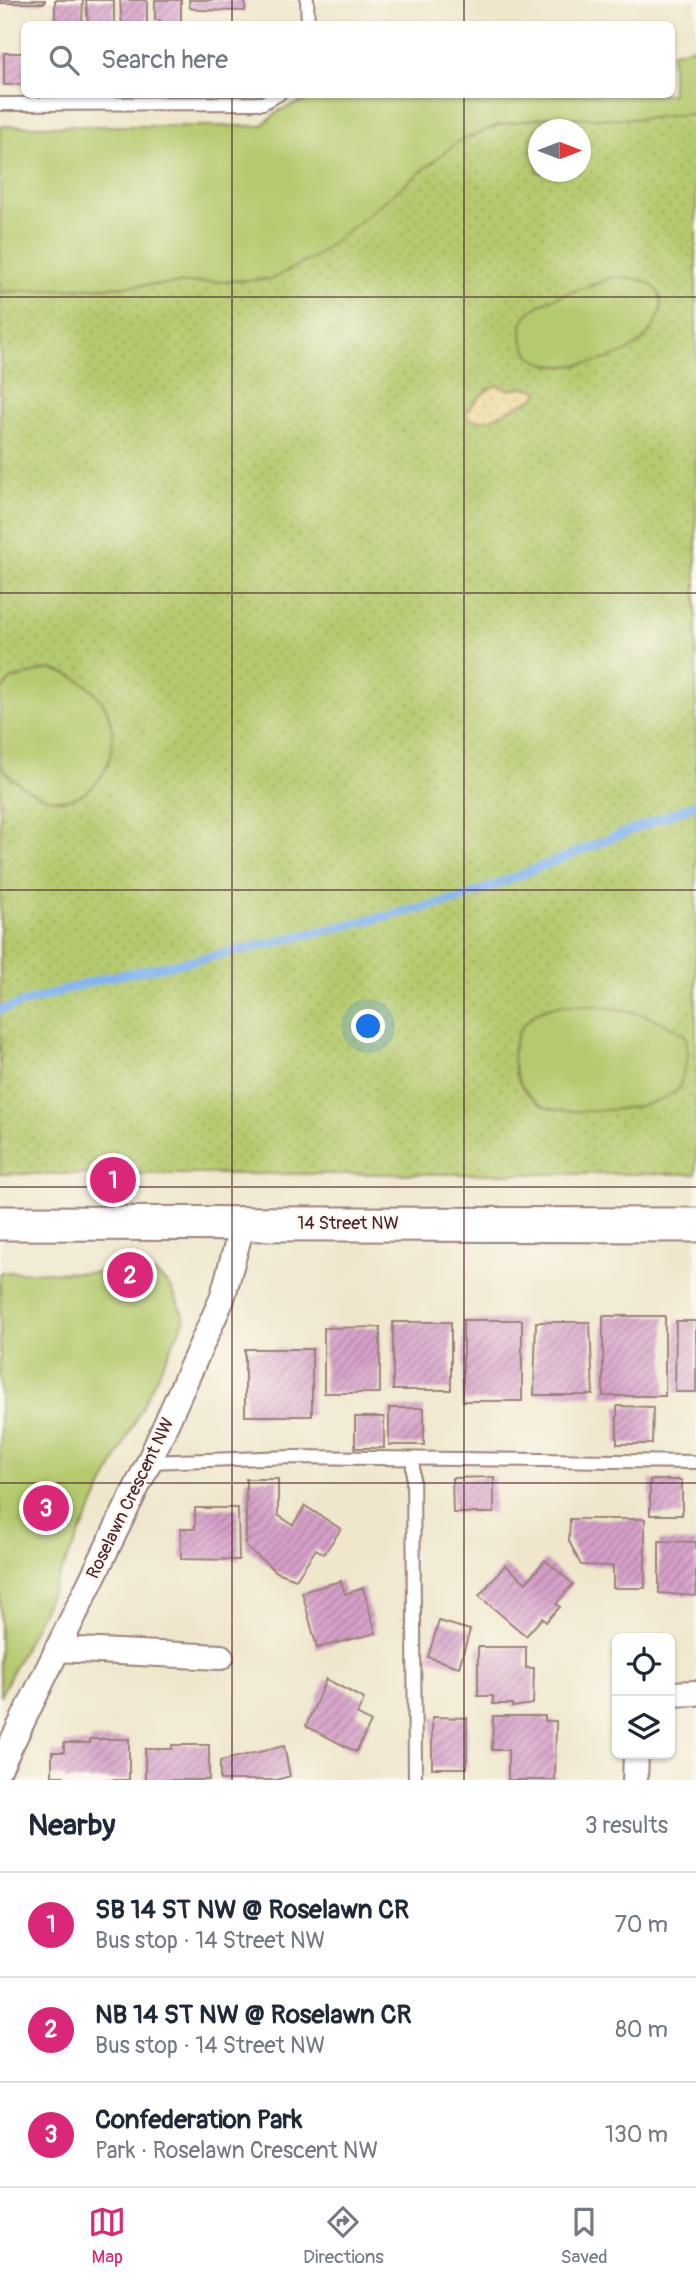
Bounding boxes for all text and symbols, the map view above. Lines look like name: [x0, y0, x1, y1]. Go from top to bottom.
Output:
search box: [21, 21, 675, 98]
icon: search: [45, 41, 83, 79]
text: Search here: [101, 44, 228, 76]
north arrow: [528, 119, 591, 182]
your location: [351, 1009, 385, 1043]
pin: 1: [90, 1154, 136, 1206]
street label: 14 Street NW: [297, 1212, 399, 1235]
pin: 2: [107, 1249, 153, 1301]
street label: Roselawn Crescent NW: [81, 1414, 179, 1583]
pin: 3: [23, 1482, 69, 1534]
map controls: [612, 1633, 675, 1759]
button: locate: [612, 1633, 675, 1696]
button: layers: [612, 1696, 675, 1759]
text: Nearby: [28, 1807, 115, 1844]
text: 3 results: [585, 1811, 668, 1840]
text: SB 14 ST NW @ Roselawn CR: [95, 1894, 409, 1926]
text: 1: [47, 1910, 56, 1939]
text: 70 m: [615, 1910, 668, 1939]
text: Bus stop · 14 Street NW: [95, 1926, 325, 1955]
text: NB 14 ST NW @ Roselawn CR: [95, 1999, 412, 2031]
text: 2: [45, 2015, 57, 2044]
text: 80 m: [615, 2015, 668, 2044]
text: Bus stop · 14 Street NW: [95, 2031, 325, 2060]
text: Confederation Park: [95, 2104, 302, 2136]
text: 3: [45, 2120, 57, 2149]
text: 130 m: [605, 2120, 668, 2149]
text: Park · Roselawn Crescent NW: [95, 2136, 378, 2165]
tab: Map: [88, 2203, 126, 2269]
tab: Directions: [303, 2203, 384, 2269]
tab: Saved: [560, 2203, 608, 2269]

